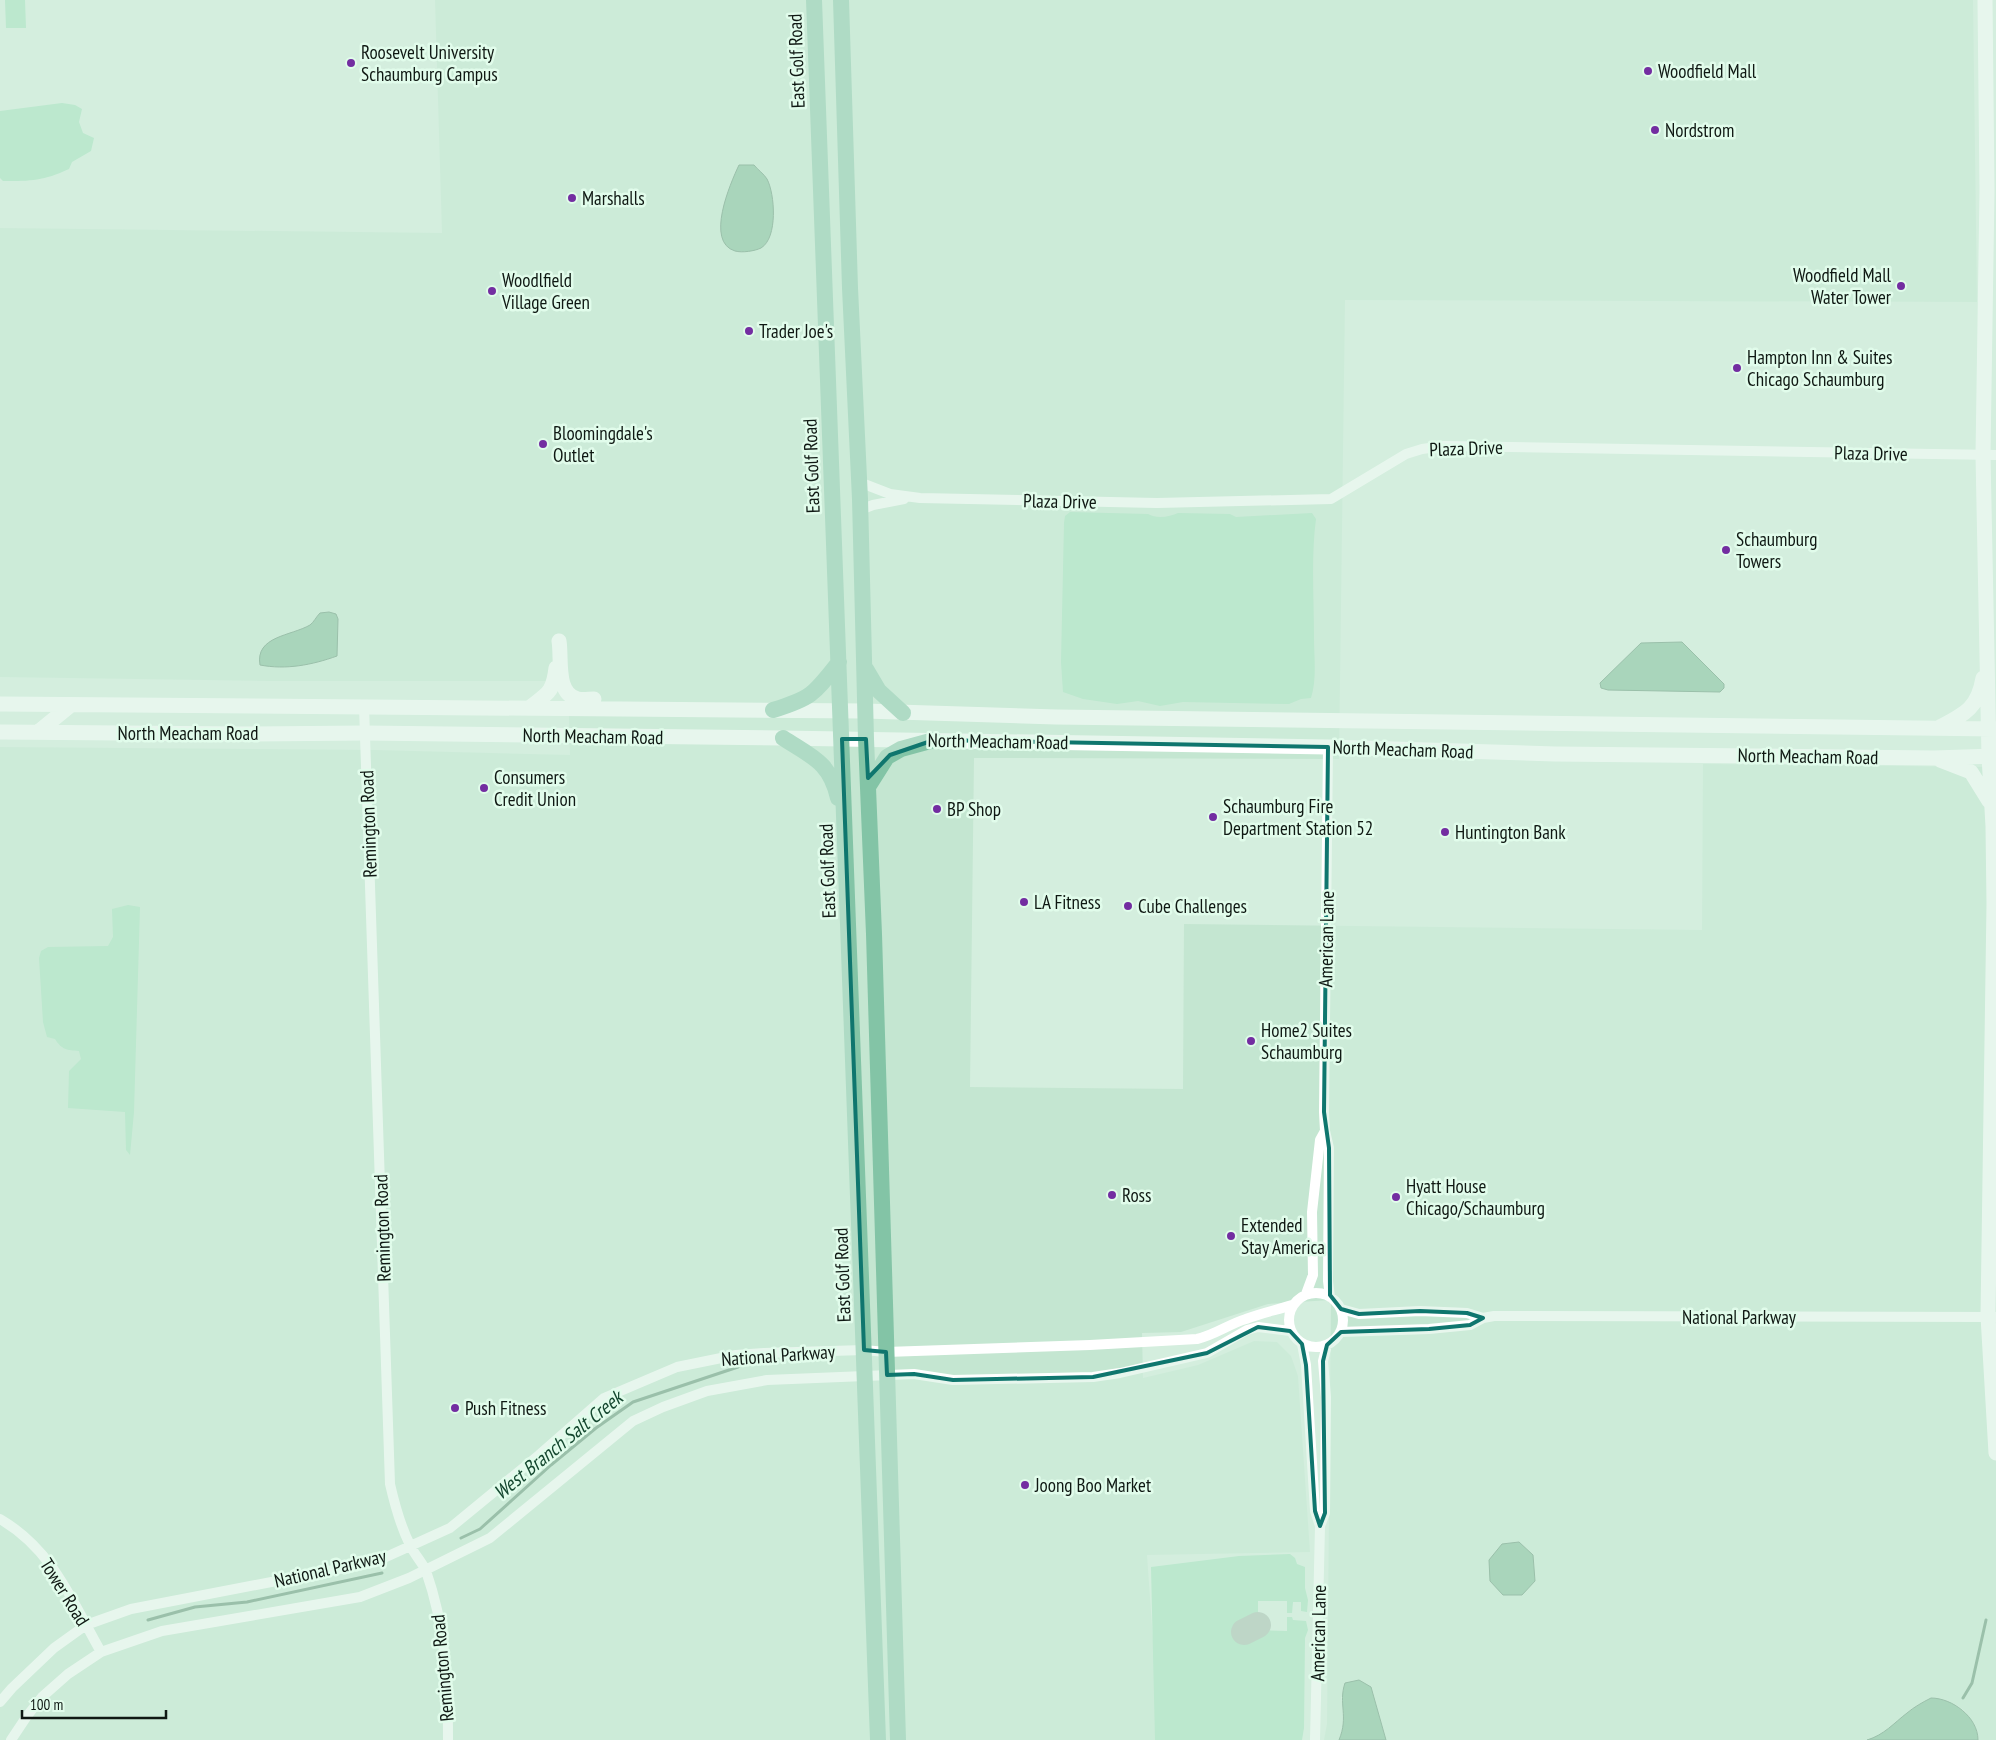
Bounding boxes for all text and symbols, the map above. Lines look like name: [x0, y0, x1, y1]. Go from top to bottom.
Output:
street label: East Golf Road: [782, 13, 810, 109]
place label: Roosevelt University Schaumburg Campus: [361, 40, 498, 86]
marker: Roosevelt University Schaumburg Campus: [345, 57, 357, 69]
place label: Woodfield Mall: [1658, 59, 1757, 83]
marker: Woodfield Mall: [1642, 65, 1654, 77]
place label: Nordstrom: [1665, 118, 1734, 142]
marker: Nordstrom: [1649, 124, 1661, 136]
place label: Marshalls: [582, 186, 645, 210]
marker: Marshalls: [566, 192, 578, 204]
place label: Woodfield Mall Water Tower: [1793, 263, 1892, 309]
place label: Woodlfield Village Green: [501, 268, 590, 314]
marker: Woodfield Mall Water Tower: [1895, 280, 1907, 292]
marker: Woodlfield Village Green: [486, 285, 498, 297]
place label: Trader Joe's: [759, 319, 833, 343]
marker: Trader Joe's: [743, 325, 755, 337]
place label: Hampton Inn & Suites Chicago Schaumburg: [1747, 345, 1893, 391]
marker: Hampton Inn & Suites Chicago Schaumburg: [1731, 362, 1743, 374]
street label: East Golf Road: [797, 418, 825, 514]
place label: Bloomingdale's Outlet: [553, 421, 653, 467]
street label: Plaza Drive: [1429, 435, 1503, 461]
marker: Bloomingdale's Outlet: [537, 438, 549, 450]
street label: Plaza Drive: [1834, 440, 1908, 466]
street label: Plaza Drive: [1023, 488, 1097, 514]
place label: Schaumburg Towers: [1736, 527, 1817, 573]
marker: Schaumburg Towers: [1720, 544, 1732, 556]
street label: North Meacham Road: [118, 721, 258, 745]
street label: North Meacham Road: [522, 723, 664, 749]
street label: North Meacham Road: [927, 728, 1069, 754]
street label: North Meacham Road: [1332, 735, 1474, 763]
street label: North Meacham Road: [1737, 743, 1879, 769]
place label: Consumers Credit Union: [494, 765, 576, 811]
street label: Remington Road: [354, 770, 382, 878]
marker: Consumers Credit Union: [478, 782, 490, 794]
place label: Schaumburg Fire Department Station 52: [1223, 794, 1373, 840]
place label: BP Shop: [947, 797, 1001, 821]
marker: BP Shop: [931, 803, 943, 815]
marker: Schaumburg Fire Department Station 52: [1207, 811, 1219, 823]
place label: Huntington Bank: [1455, 820, 1566, 844]
street label: East Golf Road: [813, 823, 841, 919]
marker: Huntington Bank: [1439, 826, 1451, 838]
place label: LA Fitness: [1034, 890, 1101, 914]
street label: American Lane: [1313, 890, 1339, 988]
place label: Cube Challenges: [1138, 894, 1247, 918]
marker: LA Fitness: [1018, 896, 1030, 908]
marker: Cube Challenges: [1122, 900, 1134, 912]
place label: Home2 Suites Schaumburg: [1261, 1018, 1352, 1064]
marker: Home2 Suites Schaumburg: [1245, 1035, 1257, 1047]
street label: Remington Road: [368, 1174, 396, 1282]
place label: Hyatt House Chicago/Schaumburg: [1406, 1174, 1545, 1220]
place label: Ross: [1122, 1183, 1151, 1207]
marker: Ross: [1106, 1189, 1118, 1201]
marker: Hyatt House Chicago/Schaumburg: [1390, 1191, 1402, 1203]
place label: Extended Stay America: [1241, 1213, 1325, 1259]
street label: East Golf Road: [828, 1227, 856, 1323]
marker: Extended Stay America: [1225, 1230, 1237, 1242]
street label: National Parkway: [1682, 1305, 1797, 1329]
street label: National Parkway: [720, 1339, 837, 1371]
water label: West Branch Salt Creek: [488, 1384, 630, 1505]
place label: Push Fitness: [465, 1396, 546, 1420]
marker: Push Fitness: [449, 1402, 461, 1414]
place label: Joong Boo Market: [1034, 1473, 1152, 1497]
marker: Joong Boo Market: [1019, 1479, 1031, 1491]
street label: National Parkway: [272, 1543, 389, 1593]
street label: Tower Road: [35, 1554, 95, 1630]
street label: American Lane: [1305, 1584, 1331, 1682]
street label: Remington Road: [425, 1613, 459, 1723]
scale bar: [22, 1688, 166, 1720]
text: 100 m: [30, 1695, 63, 1714]

